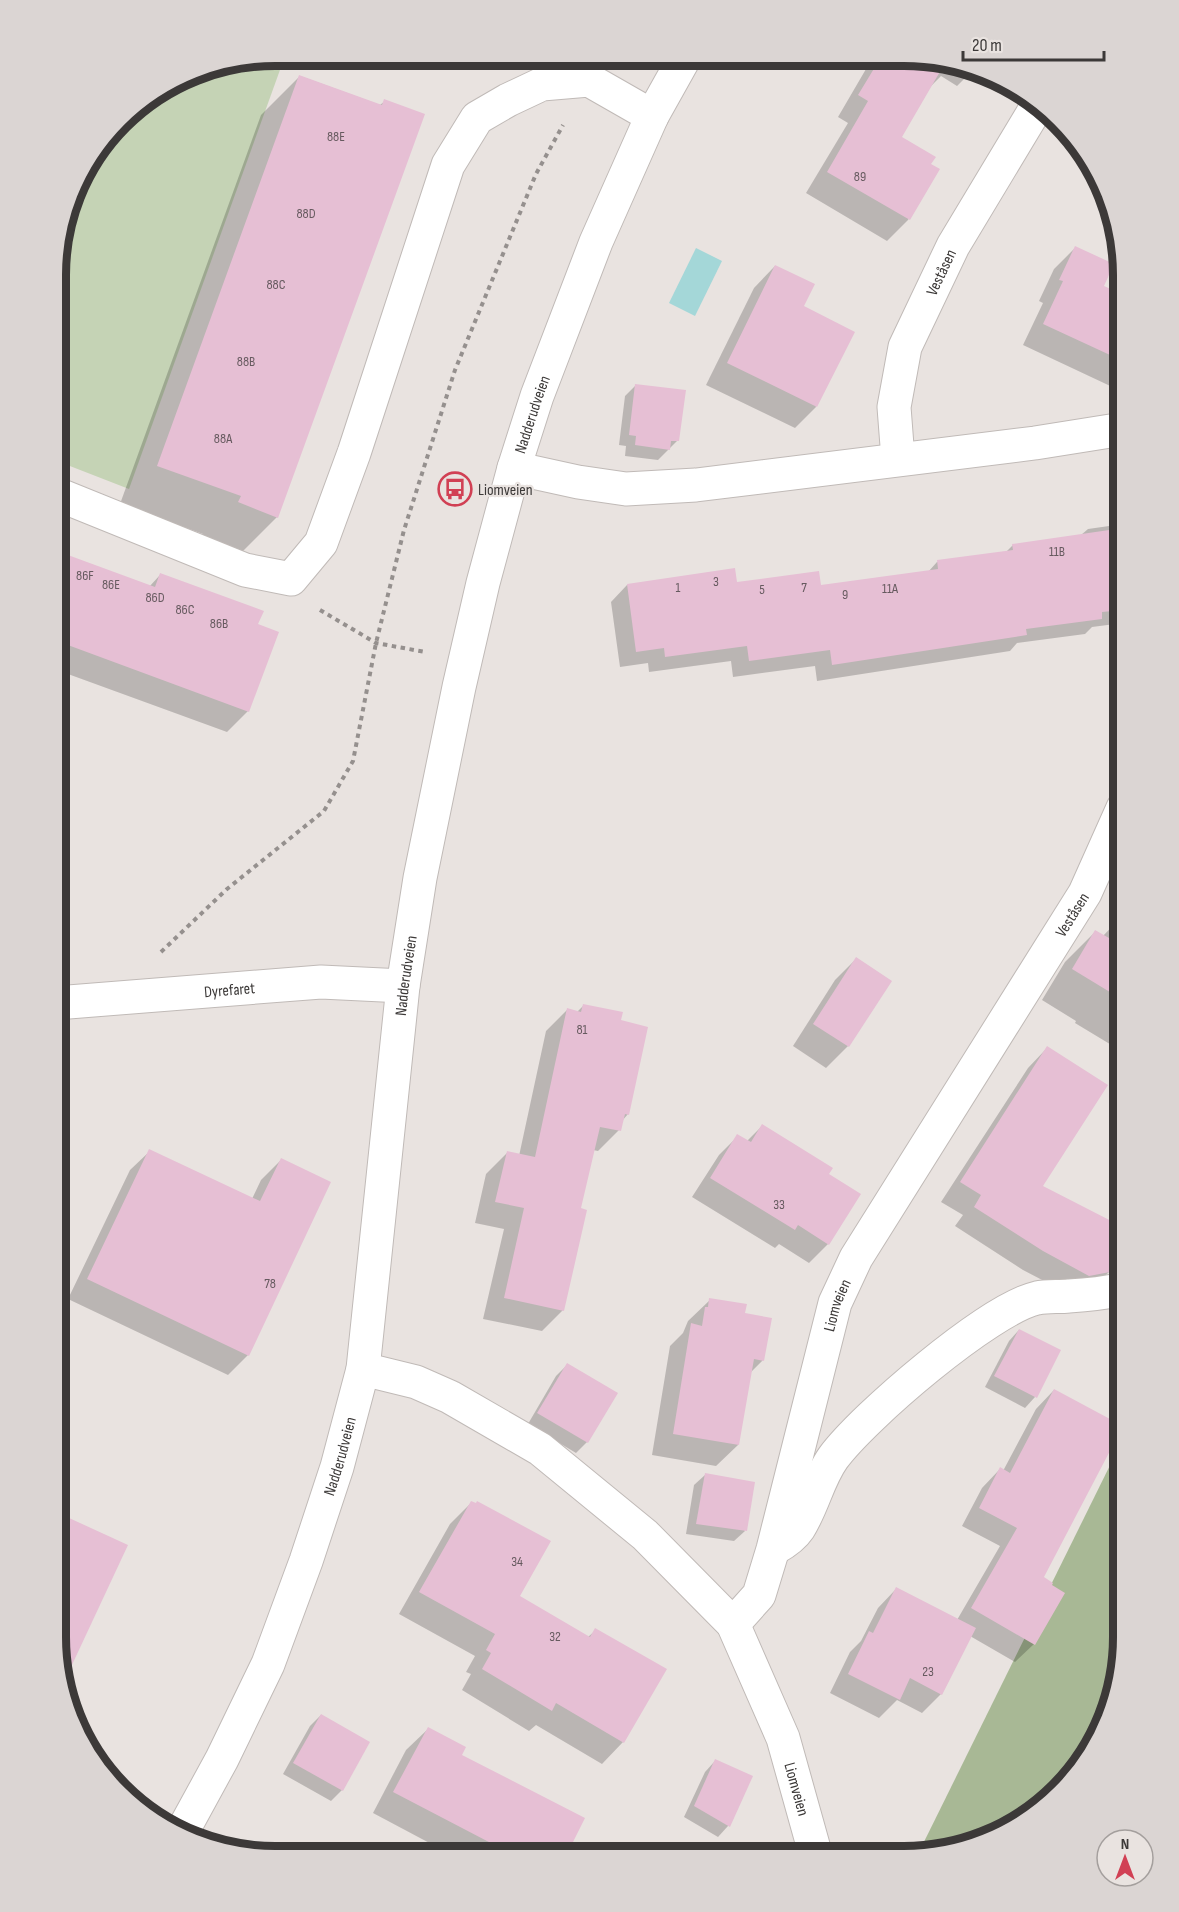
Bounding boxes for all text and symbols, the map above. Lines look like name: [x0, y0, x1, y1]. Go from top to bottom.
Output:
scale bar: [963, 24, 1104, 62]
text: 20 m: [972, 35, 1002, 56]
house number: 88E: [327, 128, 345, 145]
house number: 89: [854, 168, 866, 185]
house number: 88D: [296, 205, 316, 222]
street label: Veståsen: [923, 247, 961, 299]
house number: 88C: [266, 276, 286, 293]
house number: 88B: [237, 353, 255, 370]
street label: Nadderudveien: [511, 373, 555, 456]
house number: 88A: [214, 430, 233, 447]
bus stop icon: Liomveien: [437, 471, 473, 507]
place label: Liomveien: [478, 481, 533, 500]
house number: 11B: [1049, 543, 1065, 560]
house number: 86F: [76, 567, 94, 584]
house number: 3: [713, 573, 719, 590]
house number: 86E: [102, 576, 120, 593]
house number: 1: [676, 579, 681, 596]
house number: 7: [801, 579, 807, 596]
house number: 11A: [882, 580, 899, 597]
house number: 5: [759, 581, 765, 598]
house number: 9: [842, 586, 848, 603]
house number: 86D: [145, 589, 165, 606]
house number: 86C: [175, 601, 195, 618]
house number: 86B: [210, 615, 228, 632]
street label: Veståsen: [1052, 889, 1094, 941]
street label: Nadderudveien: [392, 934, 422, 1017]
street label: Dyrefaret: [203, 979, 256, 1002]
house number: 81: [576, 1021, 588, 1038]
house number: 33: [773, 1196, 785, 1213]
house number: 78: [264, 1275, 276, 1292]
street label: Liomveien: [820, 1276, 856, 1334]
street label: Nadderudveien: [320, 1415, 361, 1498]
house number: 34: [511, 1553, 523, 1570]
house number: 32: [549, 1628, 561, 1645]
house number: 23: [922, 1663, 934, 1680]
street label: Liomveien: [779, 1761, 812, 1818]
north arrow: [1095, 1828, 1155, 1888]
text: N: [1121, 1835, 1129, 1854]

